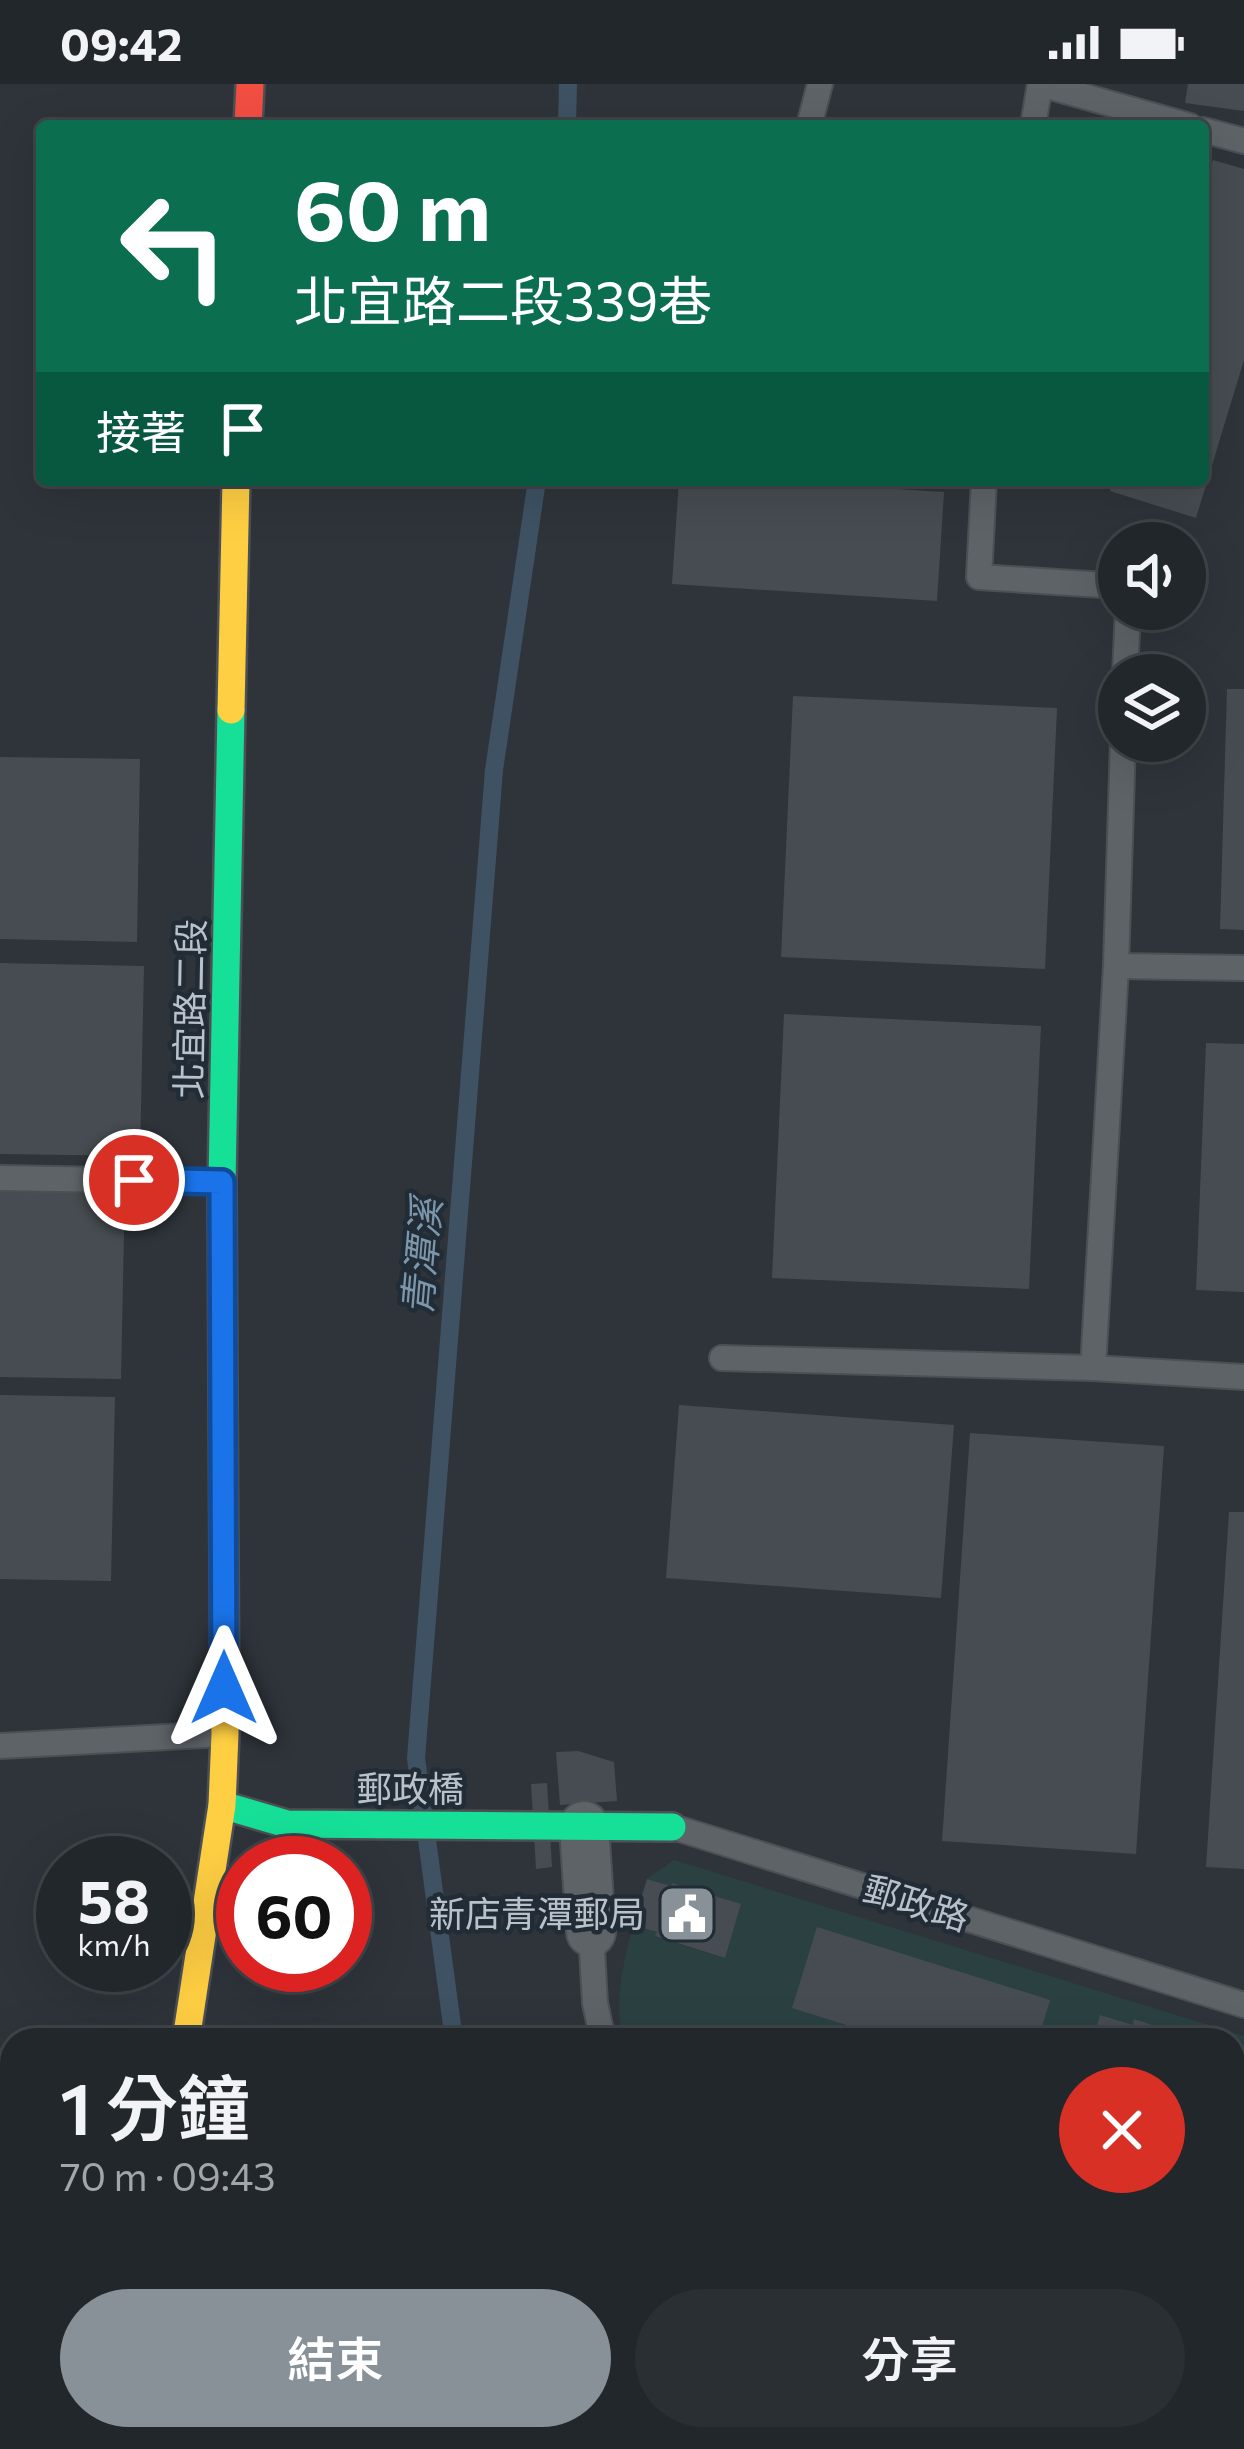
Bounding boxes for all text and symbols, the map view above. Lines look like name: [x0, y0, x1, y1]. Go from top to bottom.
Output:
text: 09:42: [60, 15, 182, 70]
text: 60 m: [294, 156, 491, 258]
icon: left: [96, 168, 252, 324]
text: 北宜路二段339巷: [294, 266, 712, 332]
icon: arrive: [210, 396, 276, 462]
text: 接著: [96, 403, 186, 458]
map controls: [1098, 522, 1206, 762]
button: sound: [1098, 522, 1206, 630]
button: layers: [1098, 654, 1206, 762]
street label: 北宜路二段: [164, 919, 212, 1099]
pin: [83, 1129, 185, 1231]
icon: arrive: [101, 1147, 167, 1213]
water label: 青潭溪: [391, 1191, 449, 1317]
position arrow: [161, 1625, 287, 1751]
street label: 郵政橋: [356, 1765, 464, 1809]
speed limit sign: 60: [216, 1836, 372, 1992]
text: 58: [78, 1862, 150, 1935]
street label: 郵政路: [859, 1864, 975, 1938]
public building icon: 新店青潭郵局: [656, 1883, 718, 1945]
place label: 新店青潭郵局: [429, 1890, 645, 1934]
text: km/h: [78, 1925, 150, 1962]
text: 1 分鐘: [60, 2062, 250, 2150]
button: close: [1059, 2067, 1185, 2193]
text: 70 m · 09:43: [60, 2151, 276, 2199]
button: 結束: [60, 2289, 611, 2427]
button: 分享: [635, 2289, 1185, 2427]

